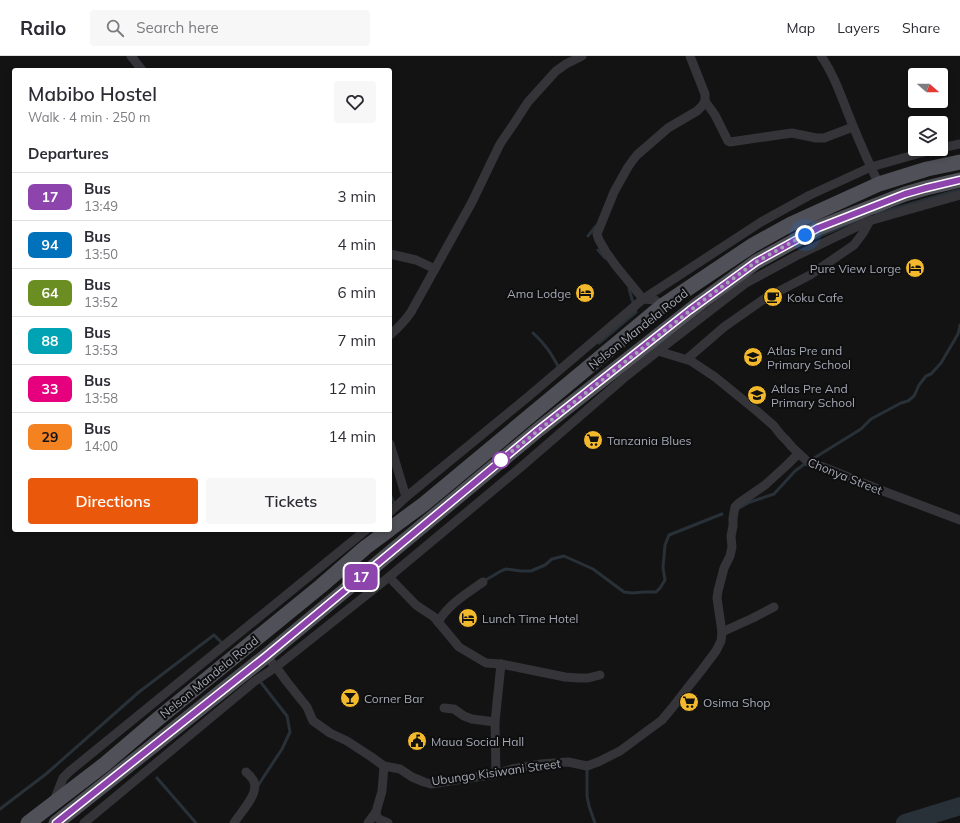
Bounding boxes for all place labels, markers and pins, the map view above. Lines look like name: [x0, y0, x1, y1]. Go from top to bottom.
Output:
hotel icon: Pure View Lorge: [904, 257, 926, 279]
place label: Pure View Lorge: [810, 261, 901, 276]
hotel icon: Ama Lodge: [574, 282, 596, 304]
place label: Ama Lodge: [507, 286, 571, 301]
cafe icon: Koku Cafe: [762, 286, 784, 308]
place label: Koku Cafe: [787, 290, 843, 305]
place label: Atlas Pre and Primary School: [767, 343, 851, 372]
school or university icon: Atlas Pre and Primary School: [742, 346, 764, 368]
place label: Atlas Pre And Primary School: [771, 381, 855, 410]
school or university icon: Atlas Pre And Primary School: [746, 384, 768, 406]
supermarket icon: Tanzania Blues: [582, 429, 604, 451]
place label: Tanzania Blues: [607, 433, 692, 448]
unlabelled marker: [492, 451, 510, 469]
hotel icon: Lunch Time Hotel: [457, 607, 479, 629]
place label: Lunch Time Hotel: [482, 611, 578, 626]
bar icon: Corner Bar: [339, 687, 361, 709]
place label: Corner Bar: [364, 691, 424, 706]
supermarket icon: Osima Shop: [678, 691, 700, 713]
place label: Osima Shop: [703, 695, 771, 710]
public building icon: Maua Social Hall: [406, 730, 428, 752]
place label: Maua Social Hall: [431, 734, 524, 749]

